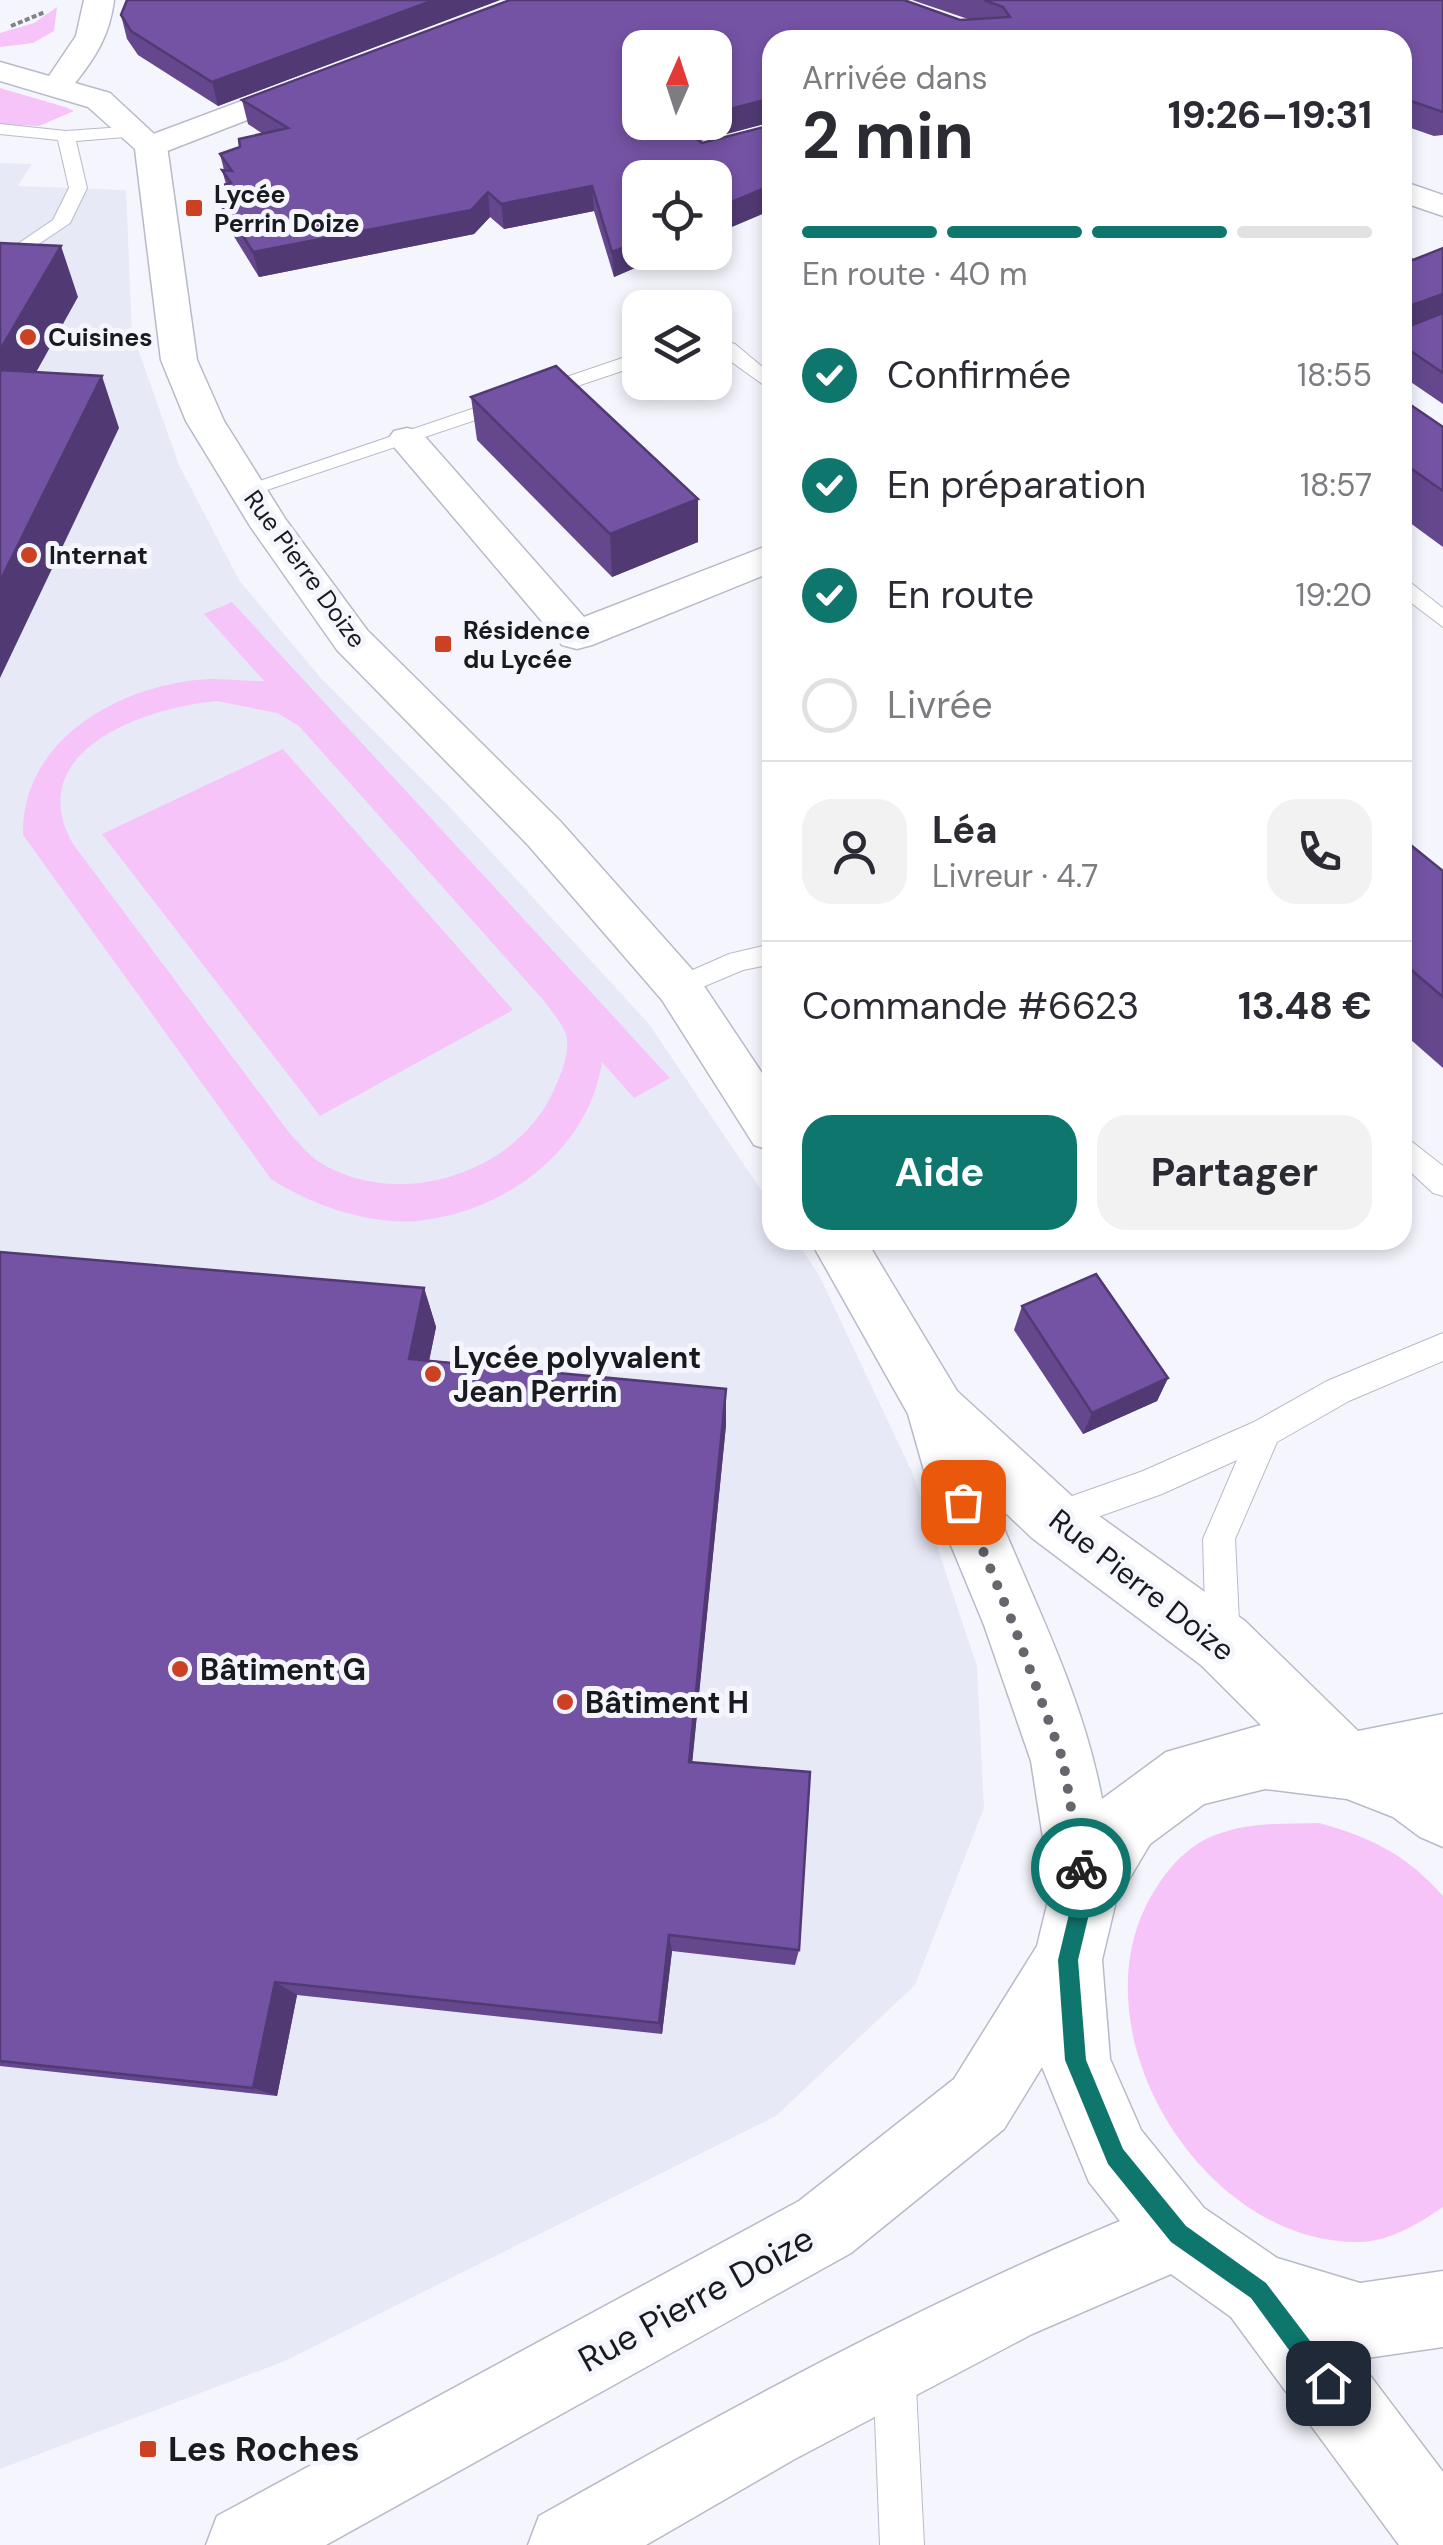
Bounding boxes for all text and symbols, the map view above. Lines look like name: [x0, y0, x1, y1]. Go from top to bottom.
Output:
north arrow: [622, 30, 732, 140]
map controls: [622, 30, 732, 400]
text: Arrivée dans: [802, 57, 987, 99]
text: 19:26–19:31: [1168, 90, 1372, 140]
text: 2 min: [802, 94, 974, 178]
button: locate: [622, 160, 732, 270]
place label: Lycée Perrin Doize: [214, 178, 359, 240]
marker: Lycée Perrin Doize: [183, 197, 205, 219]
text: En route · 40 m: [802, 253, 1027, 295]
button: layers: [622, 290, 732, 400]
place label: Cuisines: [48, 321, 153, 354]
marker: Cuisines: [17, 326, 39, 348]
icon: check: [802, 348, 857, 403]
text: Confirmée: [887, 350, 1071, 400]
text: 18:55: [1297, 354, 1372, 396]
icon: check: [802, 458, 857, 513]
text: En préparation: [887, 460, 1146, 510]
text: 18:57: [1300, 464, 1372, 506]
street label: Rue Pierre Doize: [237, 484, 373, 654]
place label: Internat: [49, 539, 148, 572]
marker: Internat: [18, 544, 40, 566]
icon: check: [802, 568, 857, 623]
text: En route: [887, 570, 1034, 620]
text: 19:20: [1295, 574, 1372, 616]
place label: Résidence du Lycée: [463, 614, 590, 676]
marker: Résidence du Lycée: [432, 633, 454, 655]
text: Livrée: [887, 680, 993, 730]
button: person: [802, 799, 907, 904]
button: phone: [1267, 799, 1372, 904]
text: Léa: [932, 805, 997, 855]
text: Livreur · 4.7: [932, 855, 1098, 897]
text: Commande #6623: [802, 981, 1139, 1031]
text: 13.48 €: [1238, 981, 1372, 1031]
button: Aide: [802, 1115, 1077, 1230]
button: Partager: [1097, 1115, 1372, 1230]
place label: Lycée polyvalent Jean Perrin: [453, 1338, 701, 1411]
marker: Lycée polyvalent Jean Perrin: [422, 1363, 444, 1385]
pin: [921, 1460, 1006, 1545]
icon: bag: [936, 1475, 991, 1530]
street label: Rue Pierre Doize: [1041, 1500, 1243, 1670]
place label: Bâtiment G: [200, 1650, 366, 1689]
marker: Bâtiment G: [169, 1658, 191, 1680]
place label: Bâtiment H: [585, 1683, 749, 1722]
marker: Bâtiment H: [554, 1691, 576, 1713]
courier: [1031, 1818, 1131, 1918]
icon: bike: [1054, 1841, 1109, 1896]
street label: Rue Pierre Doize: [570, 2215, 822, 2383]
pin: [1286, 2341, 1371, 2426]
icon: home: [1301, 2356, 1356, 2411]
place label: Les Roches: [168, 2426, 360, 2472]
marker: Les Roches: [137, 2438, 159, 2460]

